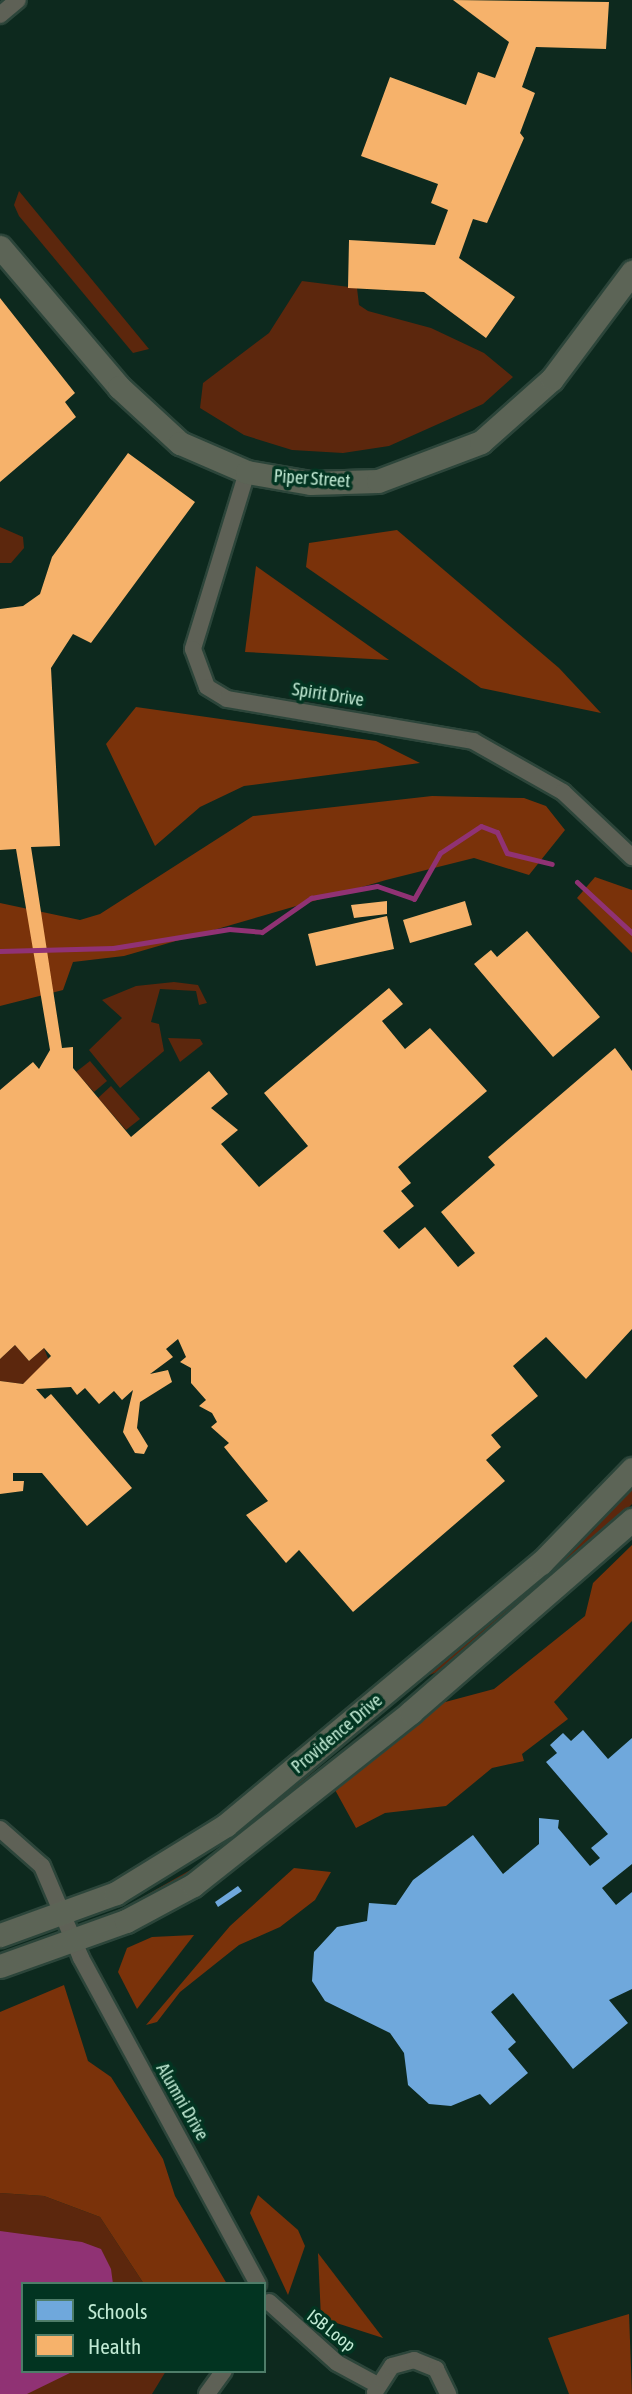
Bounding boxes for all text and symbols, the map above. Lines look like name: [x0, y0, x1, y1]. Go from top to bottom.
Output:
street label: Piper Street: [273, 466, 351, 492]
street label: Spirit Drive: [291, 679, 365, 711]
street label: Providence Drive: [287, 1690, 387, 1778]
street label: Alumni Drive: [151, 2060, 213, 2144]
legend: [21, 2282, 266, 2373]
text: Schools: [88, 2299, 148, 2323]
street label: ISB Loop: [302, 2305, 360, 2357]
text: Health: [88, 2334, 141, 2358]

